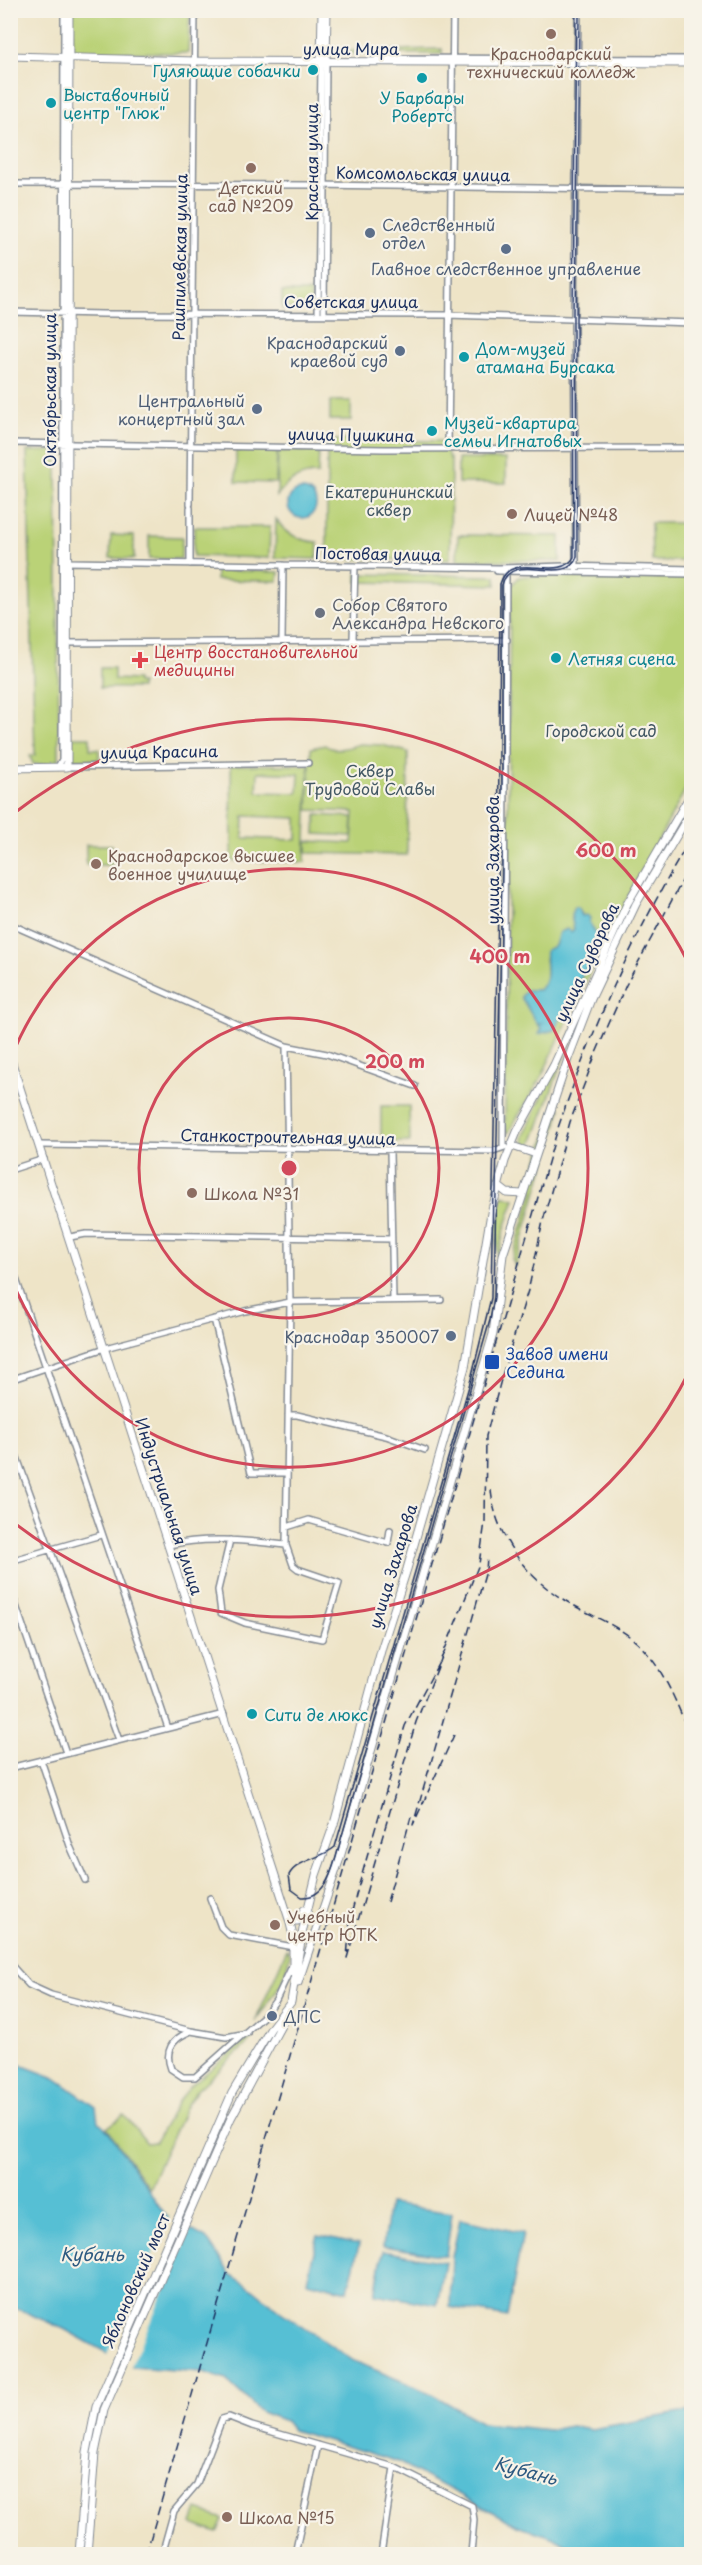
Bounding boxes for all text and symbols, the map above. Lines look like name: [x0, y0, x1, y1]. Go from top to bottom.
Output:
marker: Краснодарский технический колледж: [544, 27, 558, 41]
street label: улица Мира: [303, 36, 399, 60]
place label: Краснодарский технический колледж: [467, 41, 636, 83]
place label: Гуляющие собачки: [152, 58, 301, 82]
marker: Гуляющие собачки: [306, 63, 320, 77]
marker: У Барбары Робертс: [415, 71, 429, 85]
place label: Выставочный центр "Глюк": [63, 82, 170, 124]
place label: У Барбары Робертс: [379, 85, 465, 127]
marker: Выставочный центр "Глюк": [44, 96, 58, 110]
street label: Красная улица: [299, 103, 323, 221]
street label: Комсомольская улица: [336, 159, 510, 187]
marker: Детский сад №209: [244, 161, 258, 175]
street label: Рашпилевская улица: [166, 173, 192, 341]
place label: Детский сад №209: [208, 175, 294, 217]
place label: Следственный отдел: [382, 212, 495, 254]
marker: Следственный отдел: [363, 226, 377, 240]
marker: Главное следственное управление: [499, 242, 513, 256]
place label: Главное следственное управление: [371, 256, 641, 280]
street label: Советская улица: [284, 289, 418, 313]
street label: Октябрьская улица: [37, 313, 61, 467]
place label: Краснодарский краевой суд: [267, 330, 388, 372]
place label: Дом-музей атамана Бурсака: [475, 336, 615, 378]
marker: Краснодарский краевой суд: [393, 344, 407, 358]
marker: Дом-музей атамана Бурсака: [457, 350, 471, 364]
place label: Центральный концертный зал: [118, 388, 245, 430]
marker: Центральный концертный зал: [250, 402, 264, 416]
place label: Музей-квартира семьи Игнатовых: [444, 410, 582, 452]
street label: улица Пушкина: [287, 421, 415, 447]
marker: Музей-квартира семьи Игнатовых: [425, 424, 439, 438]
park label: Екатерининский сквер: [325, 479, 453, 521]
place label: Лицей №48: [524, 502, 618, 526]
marker: Лицей №48: [505, 507, 519, 521]
street label: Постовая улица: [315, 540, 441, 566]
place label: Собор Святого Александра Невского: [332, 592, 504, 634]
marker: Собор Святого Александра Невского: [313, 606, 327, 620]
place label: Центр восстановительной медицины: [154, 639, 359, 681]
place label: Летняя сцена: [568, 646, 676, 670]
marker: Центр восстановительной медицины: [131, 651, 149, 669]
marker: Летняя сцена: [549, 651, 563, 665]
park label: Городской сад: [545, 718, 657, 742]
street label: улица Красина: [100, 738, 218, 764]
park label: Сквер Трудовой Славы: [305, 758, 435, 800]
street label: улица Захарова: [480, 795, 504, 925]
text: 600 m: [575, 836, 637, 863]
place label: Краснодарское высшее военное училище: [108, 843, 295, 885]
marker: Краснодарское высшее военное училище: [89, 857, 103, 871]
street label: улица Суворова: [548, 898, 624, 1026]
text: 400 m: [470, 942, 530, 969]
text: 200 m: [365, 1047, 425, 1074]
street label: Станкостроительная улица: [180, 1122, 396, 1150]
centre of rings: [279, 1158, 299, 1178]
place label: Школа №31: [204, 1181, 299, 1205]
marker: Школа №31: [185, 1186, 199, 1200]
place label: Краснодар 350007: [285, 1324, 439, 1348]
marker: Краснодар 350007: [444, 1329, 458, 1343]
place label: Завод имени Седина: [506, 1341, 609, 1383]
marker: Завод имени Седина: [483, 1353, 501, 1371]
street label: Индустриальная улица: [130, 1414, 210, 1598]
street label: улица Захарова: [362, 1501, 422, 1631]
place label: Сити де люкс: [264, 1702, 368, 1726]
marker: Сити де люкс: [245, 1707, 259, 1721]
place label: Учебный центр ЮТК: [287, 1904, 378, 1946]
marker: Учебный центр ЮТК: [268, 1918, 282, 1932]
place label: ДПС: [283, 2004, 321, 2028]
marker: ДПС: [265, 2009, 279, 2023]
street label: Яблоновский мост: [95, 2209, 175, 2351]
water label: Кубань: [60, 2240, 125, 2267]
water label: Кубань: [492, 2449, 561, 2491]
place label: Школа №15: [239, 2505, 335, 2529]
marker: Школа №15: [220, 2510, 234, 2524]

